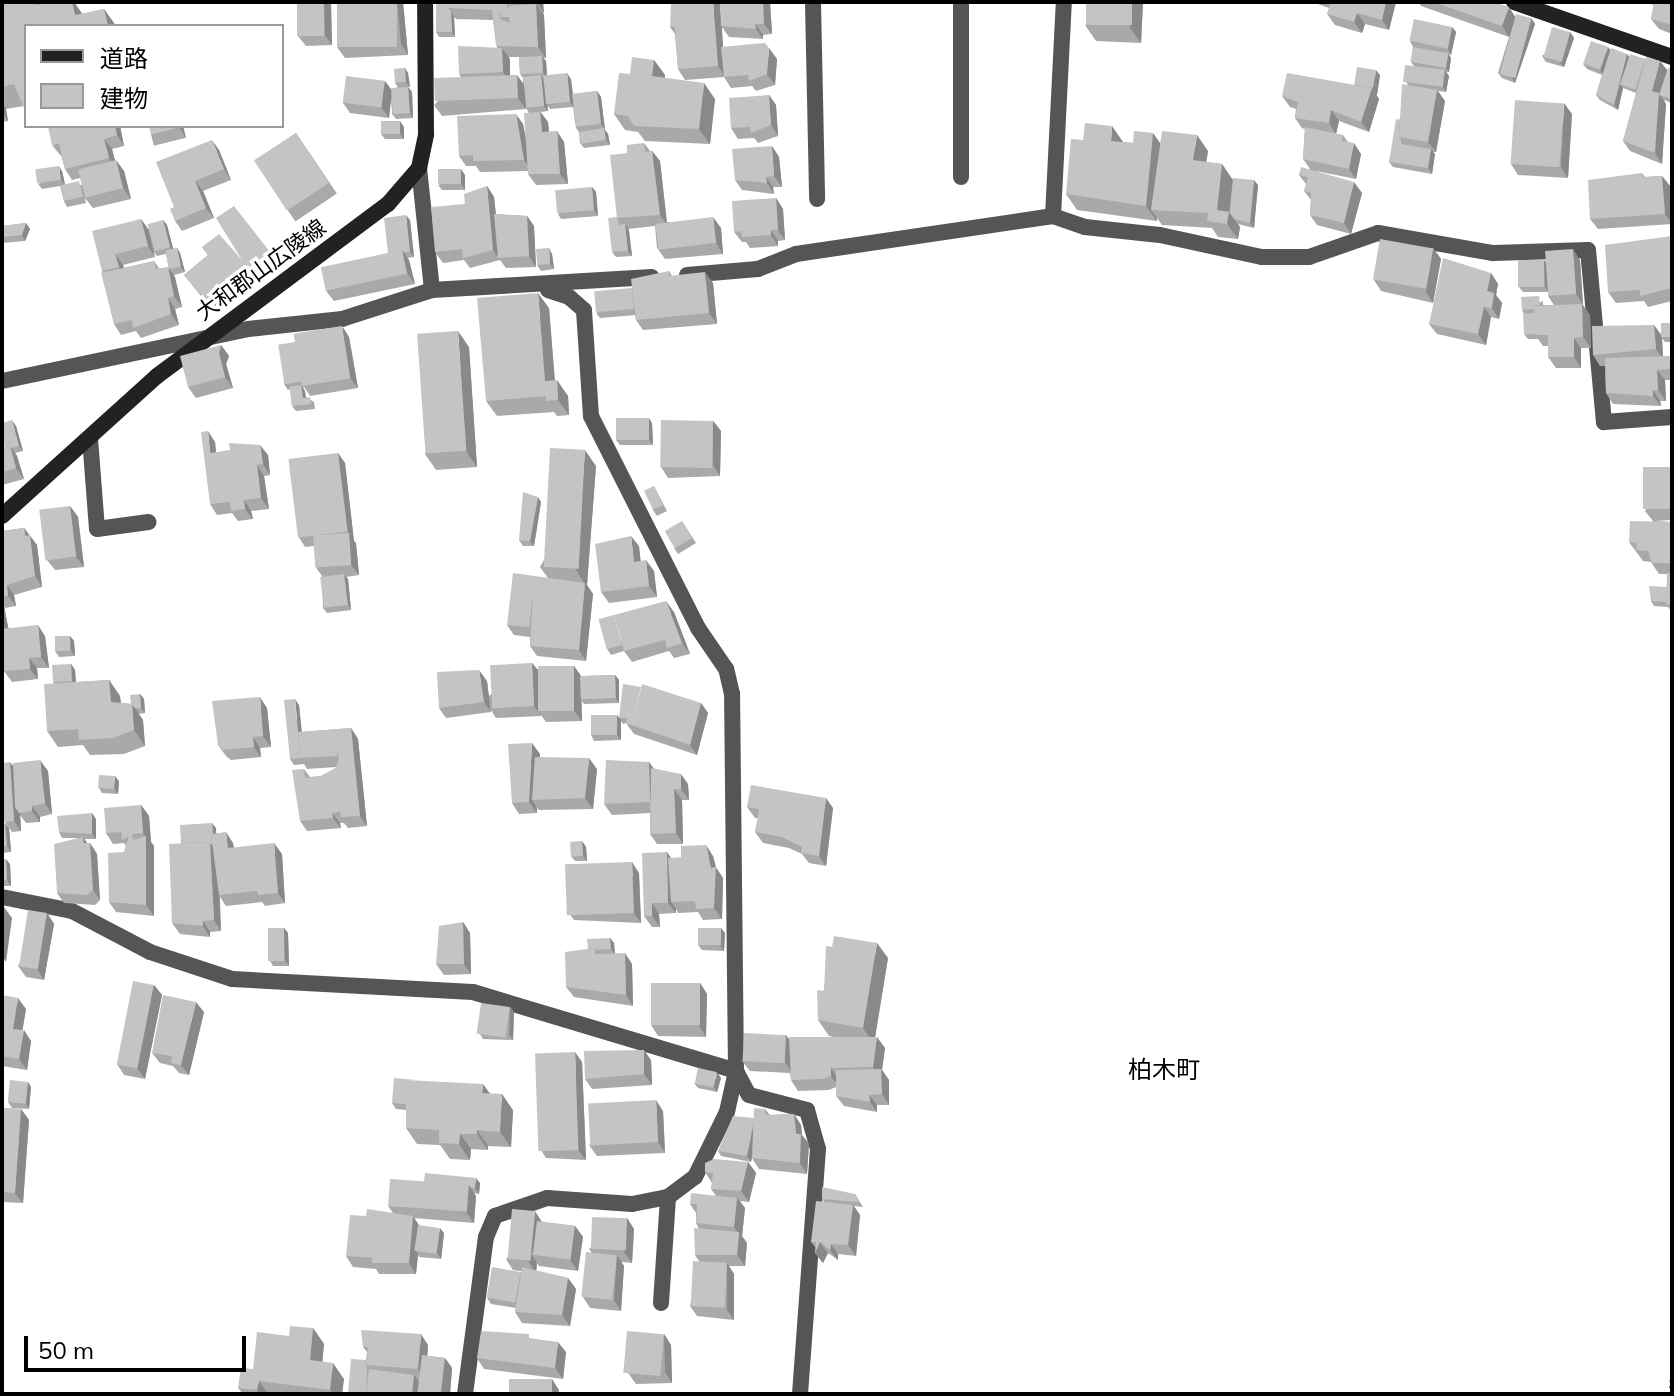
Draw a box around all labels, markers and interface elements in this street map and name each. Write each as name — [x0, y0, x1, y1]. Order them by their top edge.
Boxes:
legend — [24, 24, 284, 128]
text: 道路 — [100, 43, 148, 73]
text: 建物 — [100, 83, 148, 113]
street label: 大和郡山広陵線 — [191, 214, 331, 326]
district label: 柏木町 — [1128, 1056, 1200, 1084]
scale bar — [28, 1320, 250, 1370]
text: 50 m — [38, 1335, 94, 1365]

